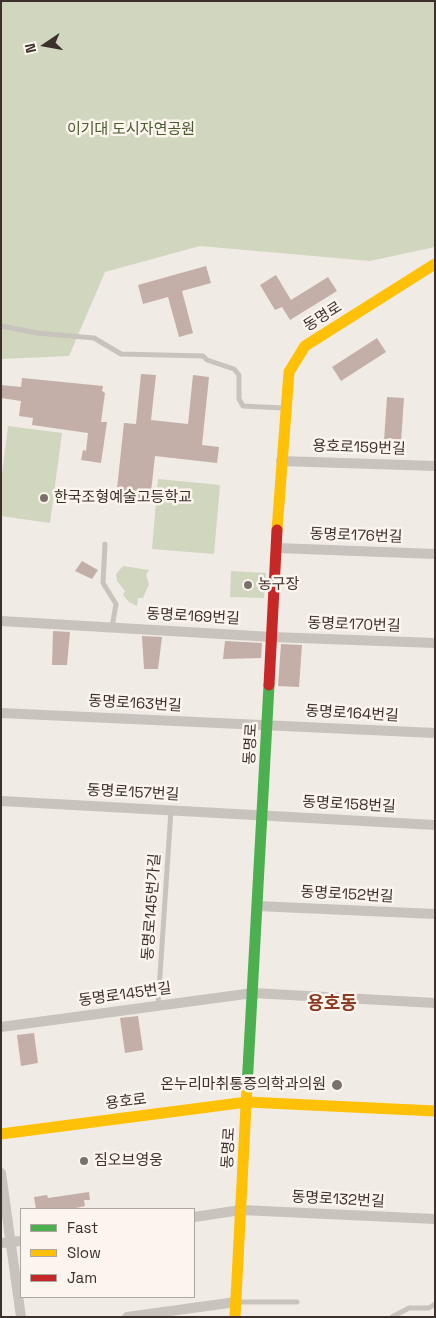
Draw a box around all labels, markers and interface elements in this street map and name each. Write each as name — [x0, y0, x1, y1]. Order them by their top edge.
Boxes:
north arrow — [20, 20, 70, 70]
text: N — [21, 42, 40, 55]
park label: 이기대 도시자연공원 — [67, 121, 195, 139]
street label: 동명로 — [301, 298, 345, 336]
street label: 용호로159번길 — [312, 437, 406, 459]
place label: 한국조형예술고등학교 — [54, 489, 192, 507]
marker: 한국조형예술고등학교 — [38, 492, 50, 504]
street label: 동명로176번길 — [309, 525, 403, 547]
place label: 농구장 — [258, 576, 299, 594]
marker: 농구장 — [242, 579, 254, 591]
street label: 동명로169번길 — [146, 606, 240, 628]
street label: 동명로170번길 — [307, 614, 401, 636]
street label: 동명로163번길 — [88, 693, 182, 715]
street label: 동명로164번길 — [305, 703, 399, 725]
street label: 동명로 — [241, 723, 261, 765]
street label: 동명로157번길 — [86, 782, 180, 804]
street label: 동명로158번길 — [302, 794, 396, 816]
street label: 동명로145번가길 — [139, 853, 165, 961]
street label: 동명로152번길 — [300, 884, 394, 906]
street label: 동명로145번길 — [77, 980, 173, 1010]
district label: 용호동 — [307, 993, 357, 1015]
place label: 온누리마취통증의학과의원 — [160, 1076, 326, 1094]
marker: 온누리마취통증의학과의원 — [330, 1078, 344, 1092]
street label: 용호로 — [104, 1091, 148, 1113]
street label: 동명로 — [219, 1127, 239, 1169]
place label: 짐오브영웅 — [94, 1152, 163, 1170]
marker: 짐오브영웅 — [78, 1155, 90, 1167]
street label: 동명로132번길 — [291, 1189, 385, 1211]
legend — [20, 1208, 195, 1298]
text: Fast — [67, 1218, 98, 1237]
text: Slow — [67, 1243, 101, 1262]
text: Jam — [67, 1268, 97, 1287]

